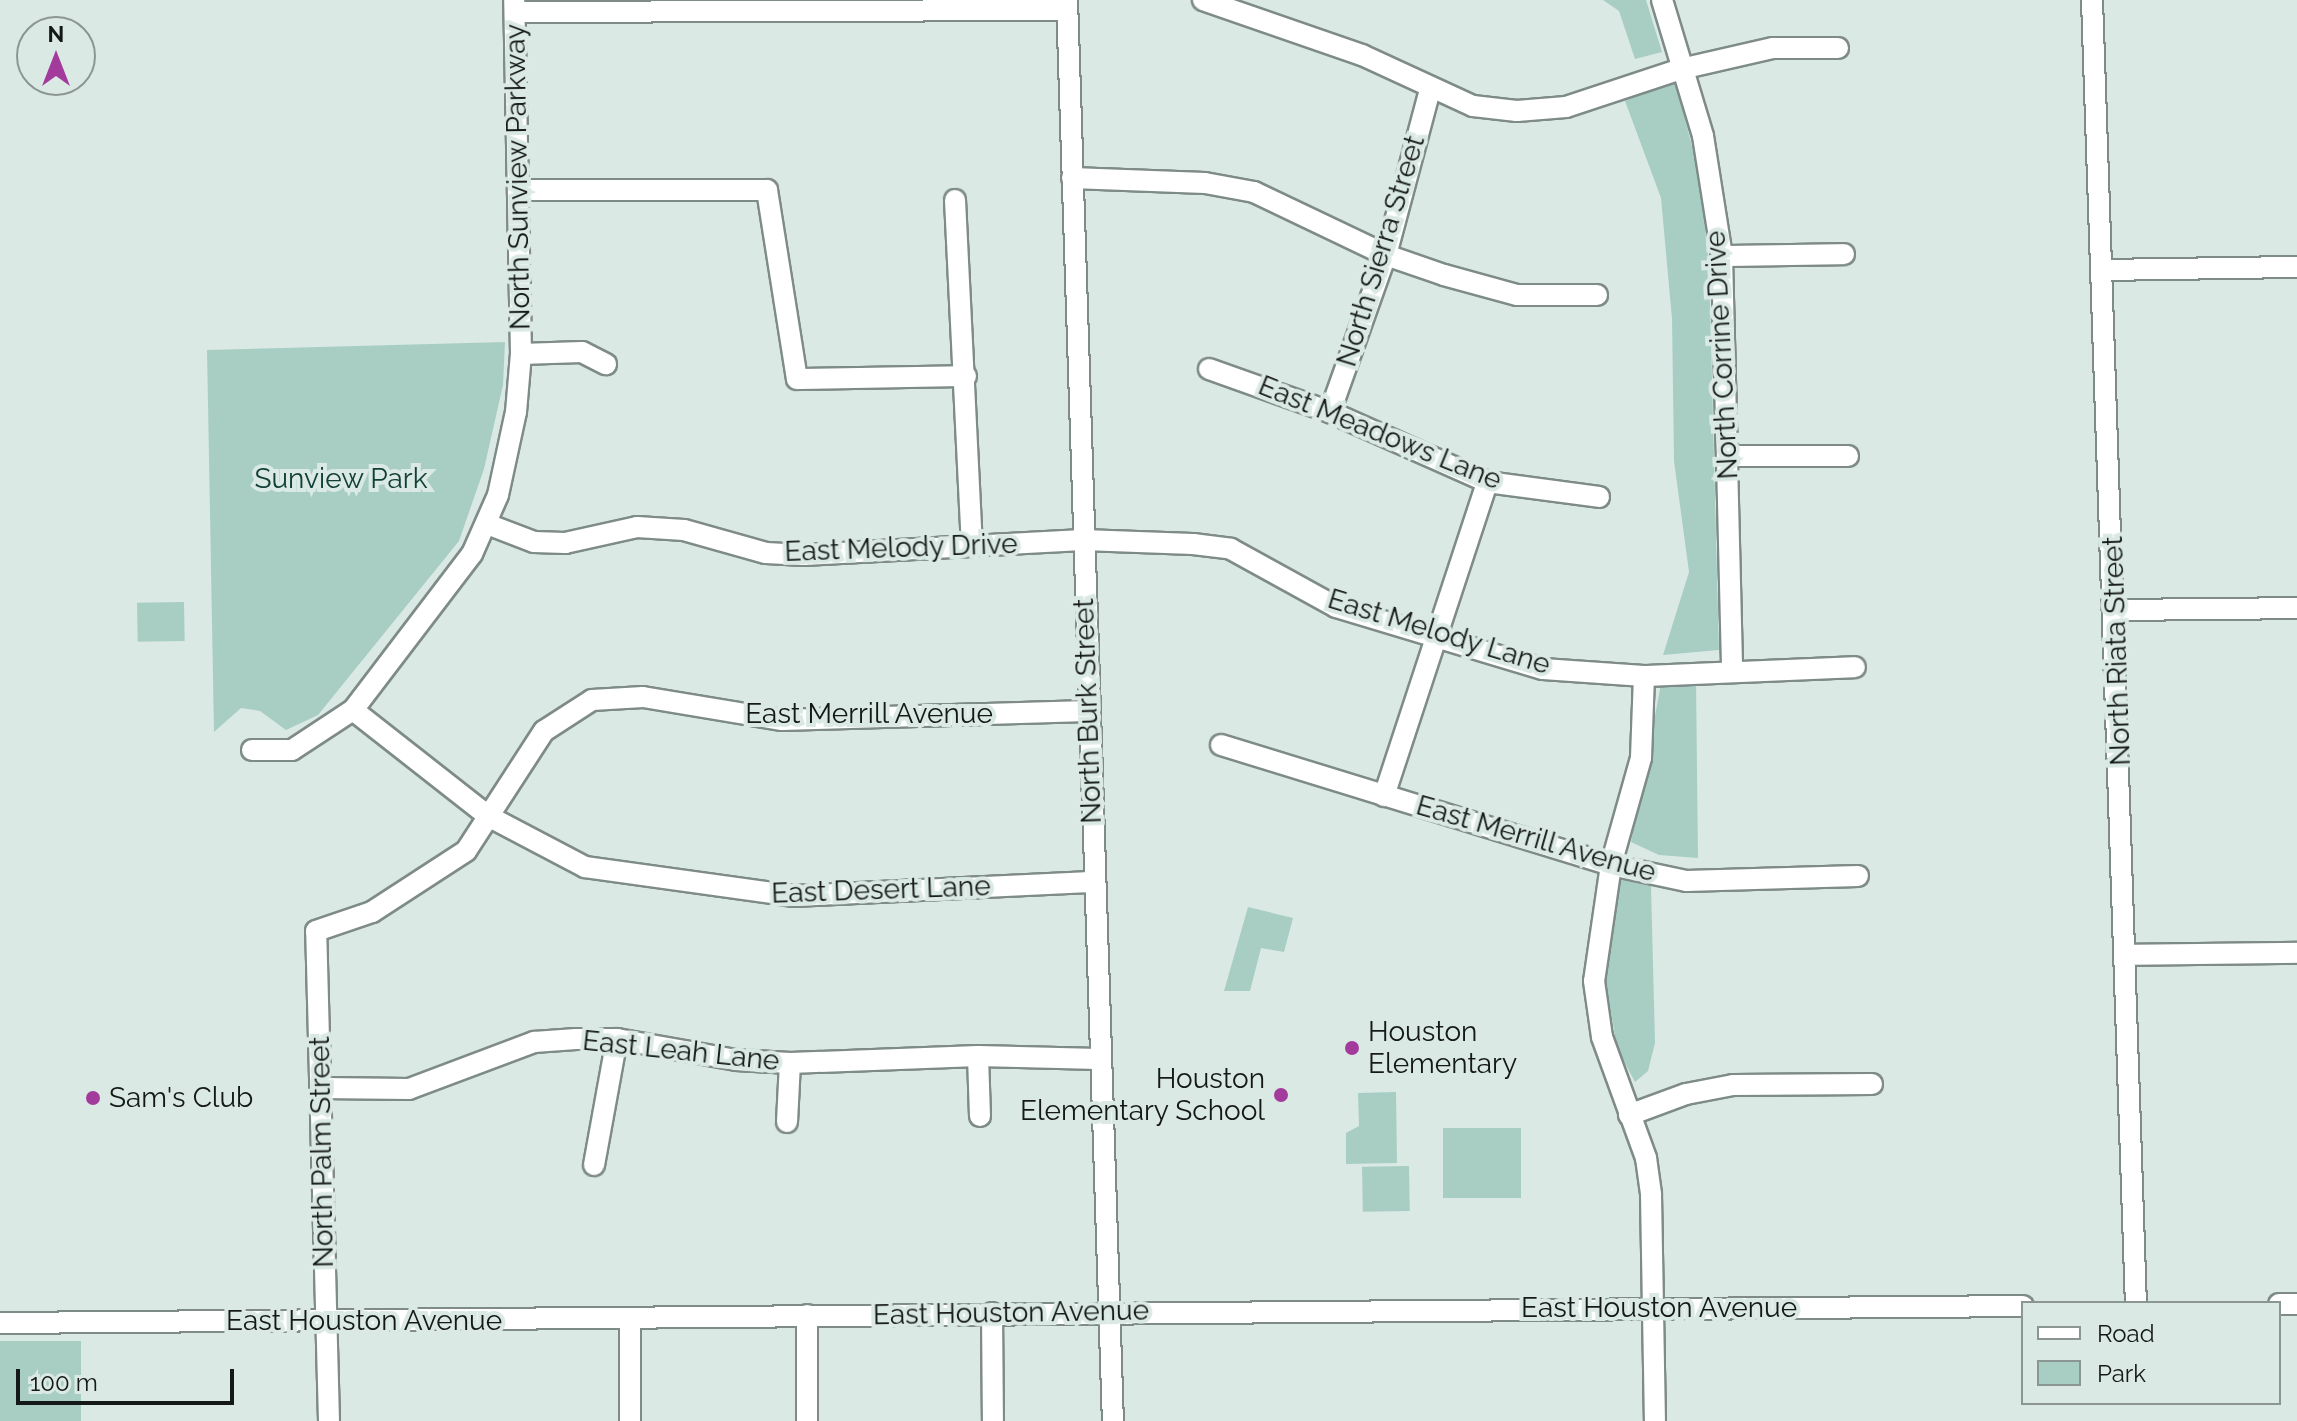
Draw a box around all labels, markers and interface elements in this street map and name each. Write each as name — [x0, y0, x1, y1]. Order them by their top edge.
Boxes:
north arrow — [16, 16, 96, 96]
text: N — [48, 21, 64, 47]
street label: North Sunview Parkway — [499, 23, 537, 331]
street label: North Sierra Street — [1330, 131, 1432, 371]
street label: North Corrine Drive — [1699, 230, 1745, 480]
street label: East Meadows Lane — [1254, 369, 1506, 497]
park label: Sunview Park — [254, 462, 428, 496]
street label: East Melody Drive — [784, 527, 1018, 569]
street label: North Riata Street — [2096, 536, 2138, 766]
street label: East Melody Lane — [1323, 582, 1555, 682]
street label: North Burk Street — [1067, 598, 1109, 824]
street label: East Merrill Avenue — [744, 697, 994, 731]
street label: East Merrill Avenue — [1411, 788, 1661, 890]
street label: East Desert Lane — [771, 869, 991, 911]
place label: Houston Elementary — [1368, 1015, 1517, 1081]
street label: East Leah Lane — [581, 1024, 781, 1078]
street label: North Palm Street — [303, 1036, 341, 1268]
marker: Houston Elementary — [1343, 1039, 1361, 1057]
place label: Houston Elementary School — [1019, 1062, 1265, 1128]
place label: Sam's Club — [109, 1081, 253, 1115]
marker: Houston Elementary School — [1272, 1086, 1290, 1104]
marker: Sam's Club — [84, 1089, 102, 1107]
street label: East Houston Avenue — [1520, 1291, 1798, 1325]
street label: East Houston Avenue — [872, 1294, 1150, 1332]
legend — [2021, 1301, 2281, 1405]
street label: East Houston Avenue — [225, 1304, 503, 1338]
text: Road — [2097, 1319, 2155, 1348]
scale bar — [20, 1353, 238, 1403]
text: Park — [2097, 1359, 2146, 1388]
text: 100 m — [30, 1368, 98, 1397]

